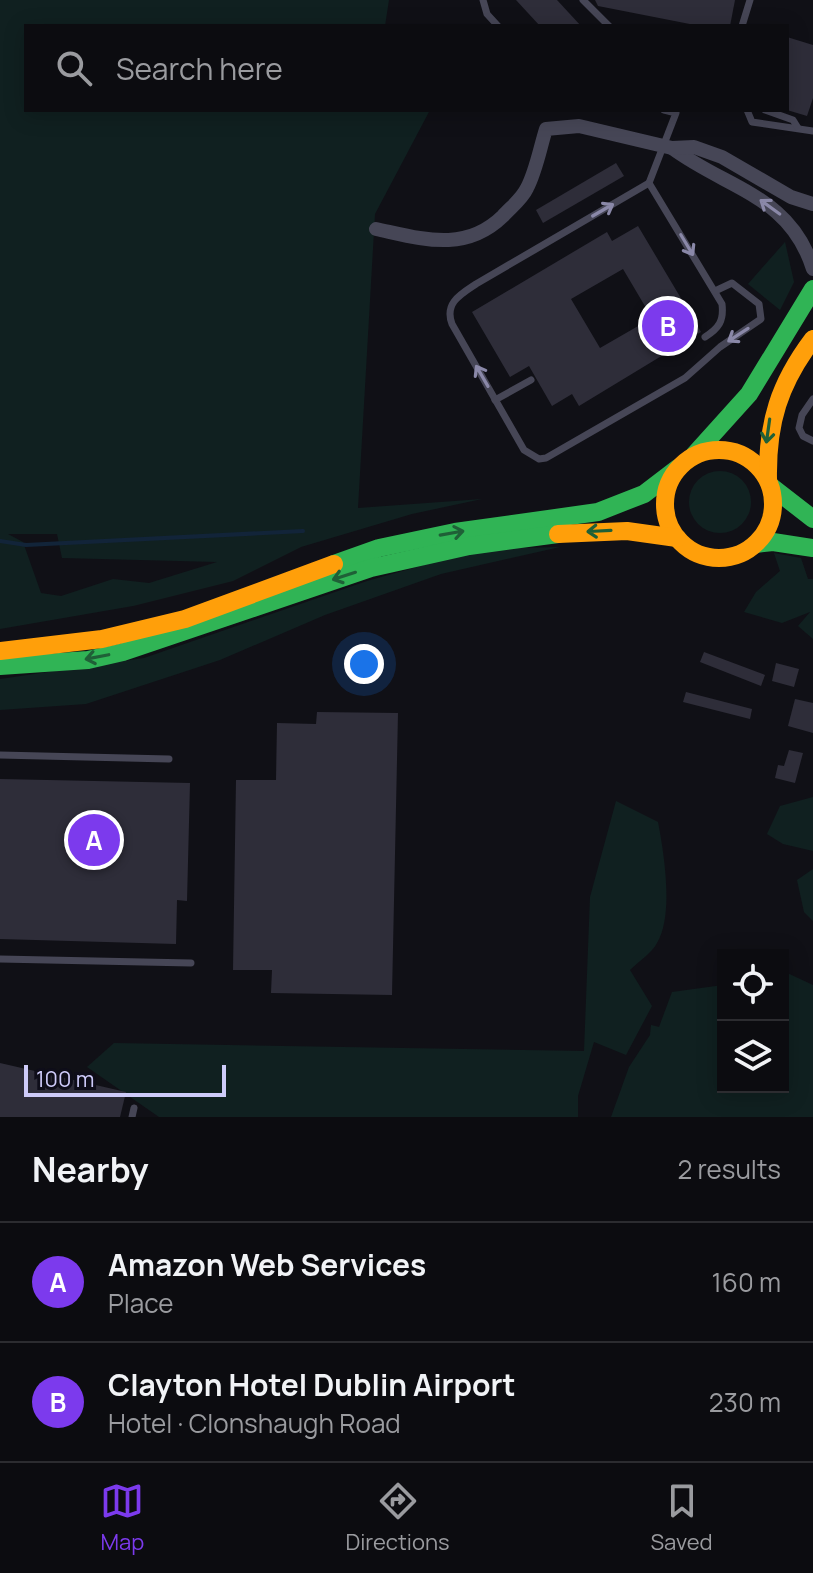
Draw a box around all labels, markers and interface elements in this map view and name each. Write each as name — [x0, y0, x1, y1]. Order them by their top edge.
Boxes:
search box — [24, 24, 789, 112]
icon: search — [52, 46, 96, 90]
text: Search here — [116, 48, 283, 89]
one-way arrow — [760, 198, 781, 215]
one-way arrow — [590, 202, 614, 217]
one-way arrow — [679, 233, 695, 256]
pin: B — [642, 296, 694, 356]
one-way arrow — [727, 327, 749, 344]
one-way arrow — [474, 365, 489, 389]
one-way arrow — [760, 418, 775, 443]
one-way arrow — [439, 524, 465, 539]
one-way arrow — [586, 524, 613, 539]
one-way arrow — [332, 570, 357, 585]
your location — [344, 644, 384, 684]
one-way arrow — [85, 651, 111, 666]
pin: A — [68, 810, 120, 870]
map controls — [717, 949, 789, 1093]
button: locate — [717, 949, 789, 1021]
button: layers — [717, 1021, 789, 1093]
scale bar — [24, 1061, 226, 1097]
text: 100 m — [36, 1064, 94, 1094]
text: Nearby — [32, 1146, 148, 1192]
text: 2 results — [677, 1151, 781, 1187]
text: Amazon Web Services — [108, 1244, 426, 1285]
text: A — [49, 1264, 67, 1300]
text: 160 m — [712, 1264, 781, 1300]
text: Place — [108, 1285, 173, 1321]
text: Clayton Hotel Dublin Airport — [108, 1364, 516, 1405]
text: B — [50, 1384, 66, 1420]
text: 230 m — [709, 1384, 781, 1420]
text: Hotel · Clonshaugh Road — [108, 1405, 401, 1441]
tab: Map — [100, 1479, 144, 1557]
tab: Directions — [345, 1479, 450, 1557]
tab: Saved — [651, 1479, 713, 1557]

